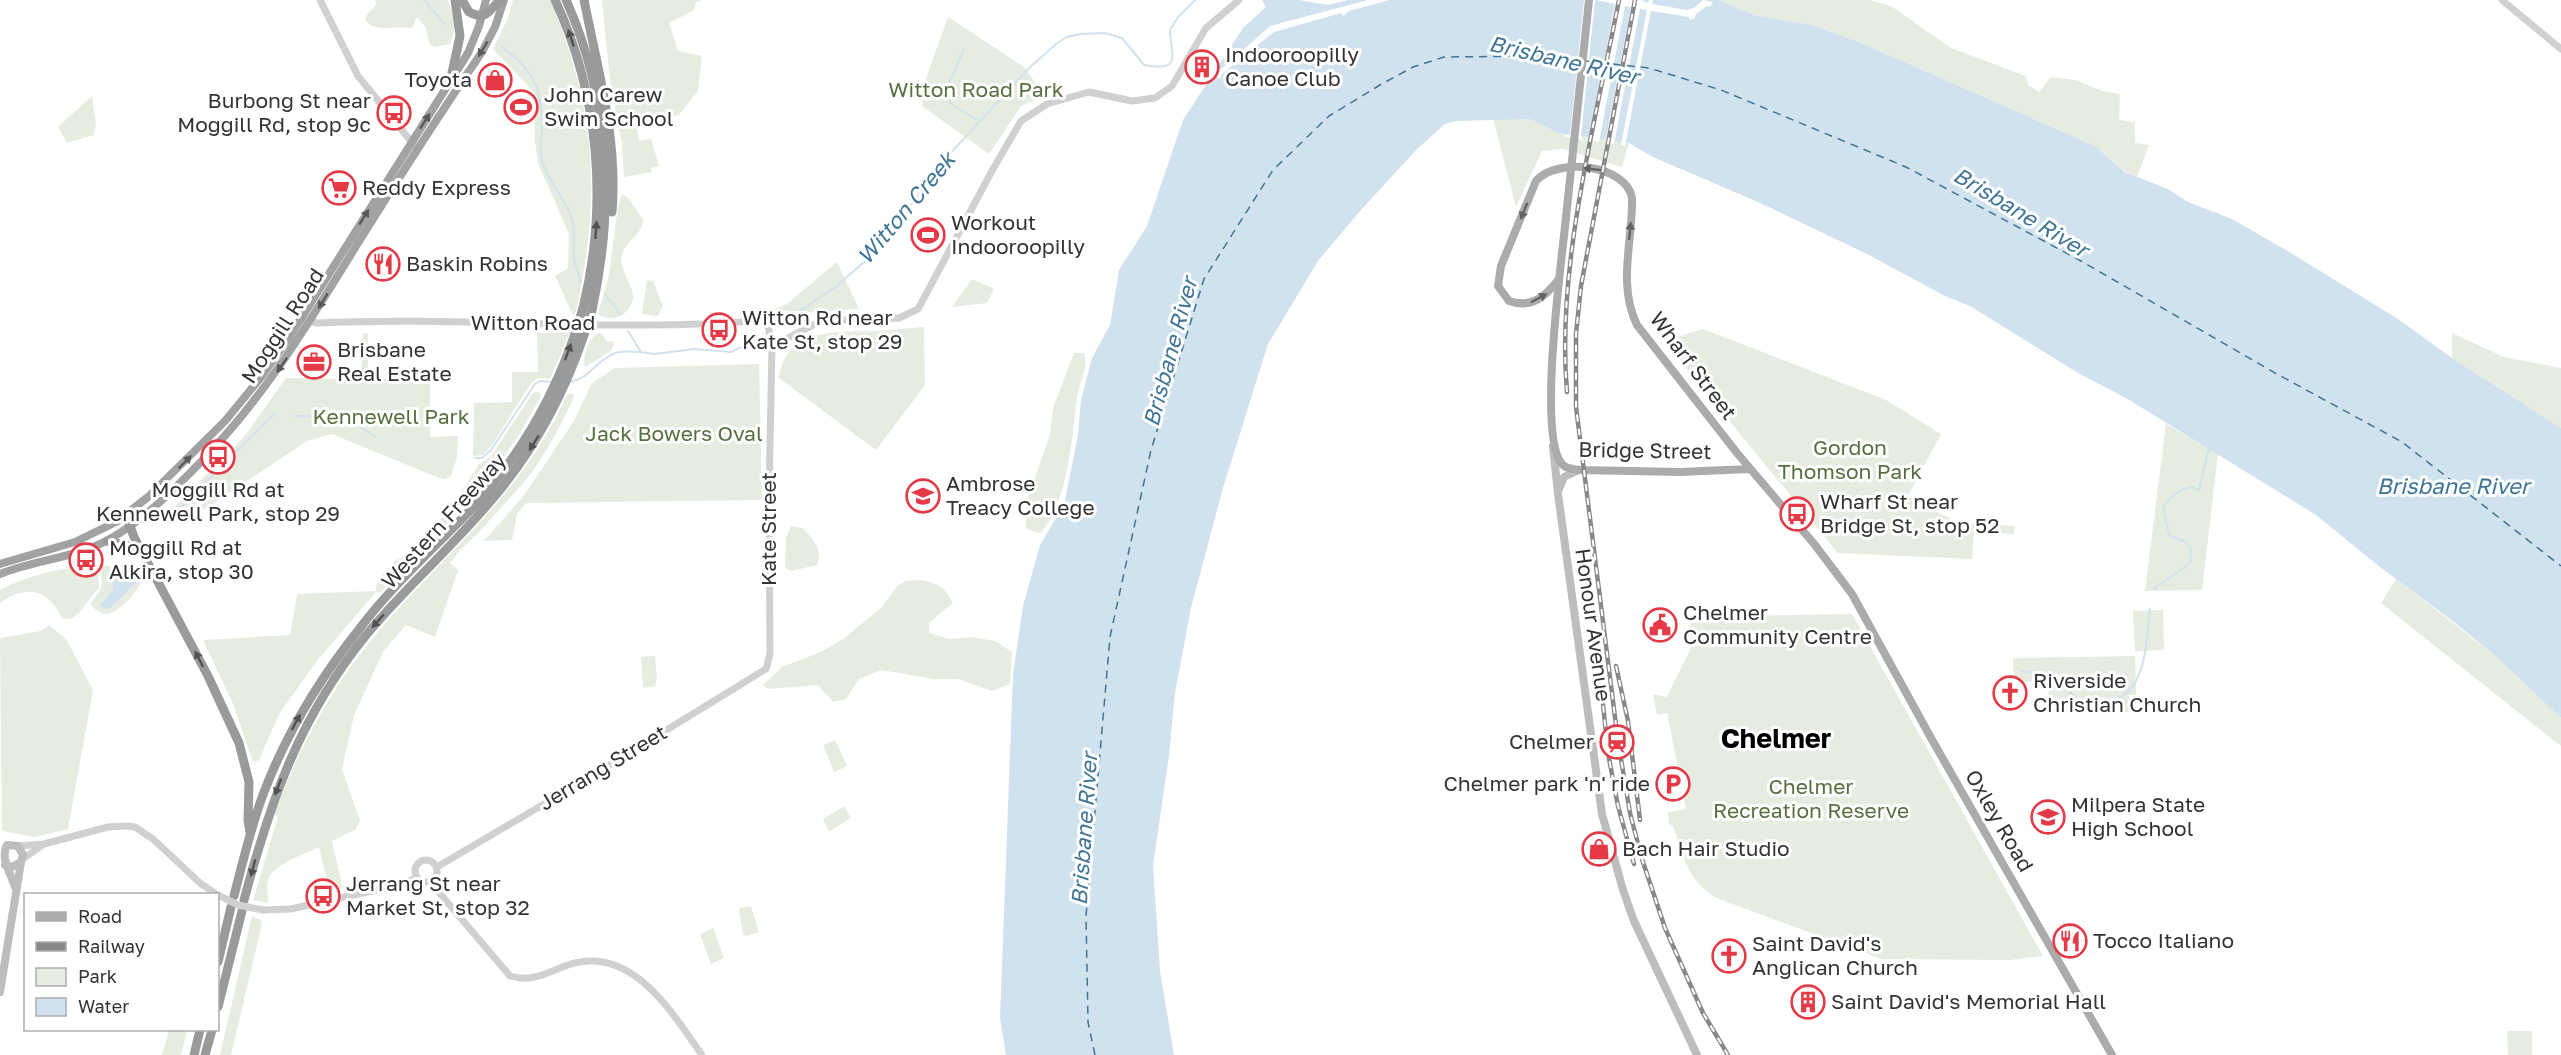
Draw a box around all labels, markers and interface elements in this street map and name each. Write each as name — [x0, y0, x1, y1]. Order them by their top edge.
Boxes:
one-way arrow — [565, 29, 575, 47]
water label: Brisbane River — [1487, 29, 1645, 91]
one-way arrow — [478, 41, 488, 58]
place label: Indooroopilly Canoe Club — [1225, 41, 1359, 91]
building icon: Indooroopilly Canoe Club — [1184, 49, 1220, 85]
shop icon: Toyota — [477, 62, 513, 98]
place label: Toyota — [404, 66, 472, 92]
park label: Witton Road Park — [888, 76, 1064, 102]
place label: John Carew Swim School — [544, 81, 673, 131]
place label: Burbong St near Moggill Rd, stop 9c — [177, 87, 371, 137]
sports icon: John Carew Swim School — [503, 89, 539, 125]
bus stop icon: Burbong St near Moggill Rd, stop 9c — [376, 95, 412, 131]
one-way arrow — [419, 113, 431, 129]
water label: Witton Creek — [851, 144, 962, 269]
water label: Brisbane River — [1949, 161, 2097, 264]
one-way arrow — [1583, 165, 1602, 174]
supermarket icon: Reddy Express — [321, 170, 357, 206]
place label: Reddy Express — [362, 174, 511, 200]
one-way arrow — [1519, 202, 1528, 220]
one-way arrow — [358, 209, 369, 225]
place label: Workout Indooroopilly — [951, 209, 1085, 259]
sports icon: Workout Indooroopilly — [910, 217, 946, 253]
one-way arrow — [591, 220, 601, 239]
one-way arrow — [1625, 221, 1635, 240]
restaurant icon: Baskin Robins — [365, 246, 401, 282]
place label: Baskin Robins — [406, 250, 548, 276]
street label: Moggill Road — [235, 263, 329, 388]
water label: Brisbane River — [1137, 271, 1203, 429]
one-way arrow — [318, 293, 329, 309]
one-way arrow — [1531, 293, 1548, 303]
place label: Witton Rd near Kate St, stop 29 — [742, 304, 903, 354]
street label: Wharf Street — [1645, 306, 1743, 425]
street label: Witton Road — [471, 309, 595, 335]
bus stop icon: Witton Rd near Kate St, stop 29 — [701, 312, 737, 348]
place label: Brisbane Real Estate — [337, 336, 452, 386]
one-way arrow — [564, 343, 573, 361]
office icon: Brisbane Real Estate — [296, 344, 332, 380]
one-way arrow — [276, 357, 288, 373]
park label: Kennewell Park — [312, 403, 470, 429]
park label: Jack Bowers Oval — [585, 420, 763, 446]
park label: Gordon Thomson Park — [1778, 434, 1922, 484]
one-way arrow — [529, 435, 540, 451]
street label: Bridge Street — [1578, 436, 1712, 464]
bus stop icon: Moggill Rd at Kennewell Park, stop 29 — [200, 439, 236, 475]
street label: Western Freeway — [375, 447, 511, 594]
one-way arrow — [177, 455, 192, 469]
place label: Ambrose Treacy College — [946, 470, 1095, 520]
street label: Kate Street — [755, 472, 781, 586]
water label: Brisbane River — [2377, 472, 2533, 499]
place label: Moggill Rd at Kennewell Park, stop 29 — [96, 476, 340, 526]
school or university icon: Ambrose Treacy College — [905, 478, 941, 514]
place label: Wharf St near Bridge St, stop 52 — [1820, 488, 1999, 538]
bus stop icon: Wharf St near Bridge St, stop 52 — [1779, 496, 1815, 532]
place label: Moggill Rd at Alkira, stop 30 — [109, 534, 254, 584]
bus stop icon: Moggill Rd at Alkira, stop 30 — [68, 542, 104, 578]
street label: Honour Avenue — [1570, 547, 1618, 703]
place label: Chelmer Community Centre — [1683, 599, 1872, 649]
public building icon: Chelmer Community Centre — [1642, 607, 1678, 643]
one-way arrow — [372, 613, 385, 629]
one-way arrow — [194, 650, 204, 667]
place label: Riverside Christian Church — [2033, 667, 2201, 717]
church icon: Riverside Christian Church — [1992, 675, 2028, 711]
one-way arrow — [291, 713, 301, 731]
street label: Jerrang Street — [534, 719, 671, 816]
district label: Chelmer — [1721, 722, 1831, 754]
station icon: Chelmer — [1599, 724, 1635, 760]
place label: Chelmer — [1509, 728, 1594, 754]
water label: Brisbane River — [1065, 748, 1103, 906]
street label: Oxley Road — [1960, 765, 2040, 876]
parking icon: Chelmer park 'n' ride — [1655, 766, 1691, 802]
place label: Chelmer park 'n' ride — [1444, 770, 1650, 796]
park label: Chelmer Recreation Reserve — [1713, 773, 1909, 823]
one-way arrow — [273, 778, 282, 796]
place label: Milpera State High School — [2071, 791, 2205, 841]
school or university icon: Milpera State High School — [2030, 799, 2066, 835]
shop icon: Bach Hair Studio — [1581, 831, 1617, 867]
place label: Bach Hair Studio — [1622, 835, 1790, 861]
one-way arrow — [247, 859, 257, 877]
place label: Jerrang St near Market St, stop 32 — [346, 870, 530, 920]
bus stop icon: Jerrang St near Market St, stop 32 — [305, 878, 341, 914]
legend — [24, 893, 219, 1031]
text: Road — [78, 905, 122, 927]
restaurant icon: Tocco Italiano — [2052, 923, 2088, 959]
place label: Tocco Italiano — [2093, 927, 2234, 953]
place label: Saint David's Anglican Church — [1752, 930, 1918, 980]
text: Railway — [78, 935, 145, 957]
church icon: Saint David's Anglican Church — [1711, 938, 1747, 974]
text: Park — [78, 965, 117, 987]
building icon: Saint David's Memorial Hall — [1790, 984, 1826, 1020]
place label: Saint David's Memorial Hall — [1831, 988, 2106, 1014]
text: Water — [78, 995, 129, 1017]

